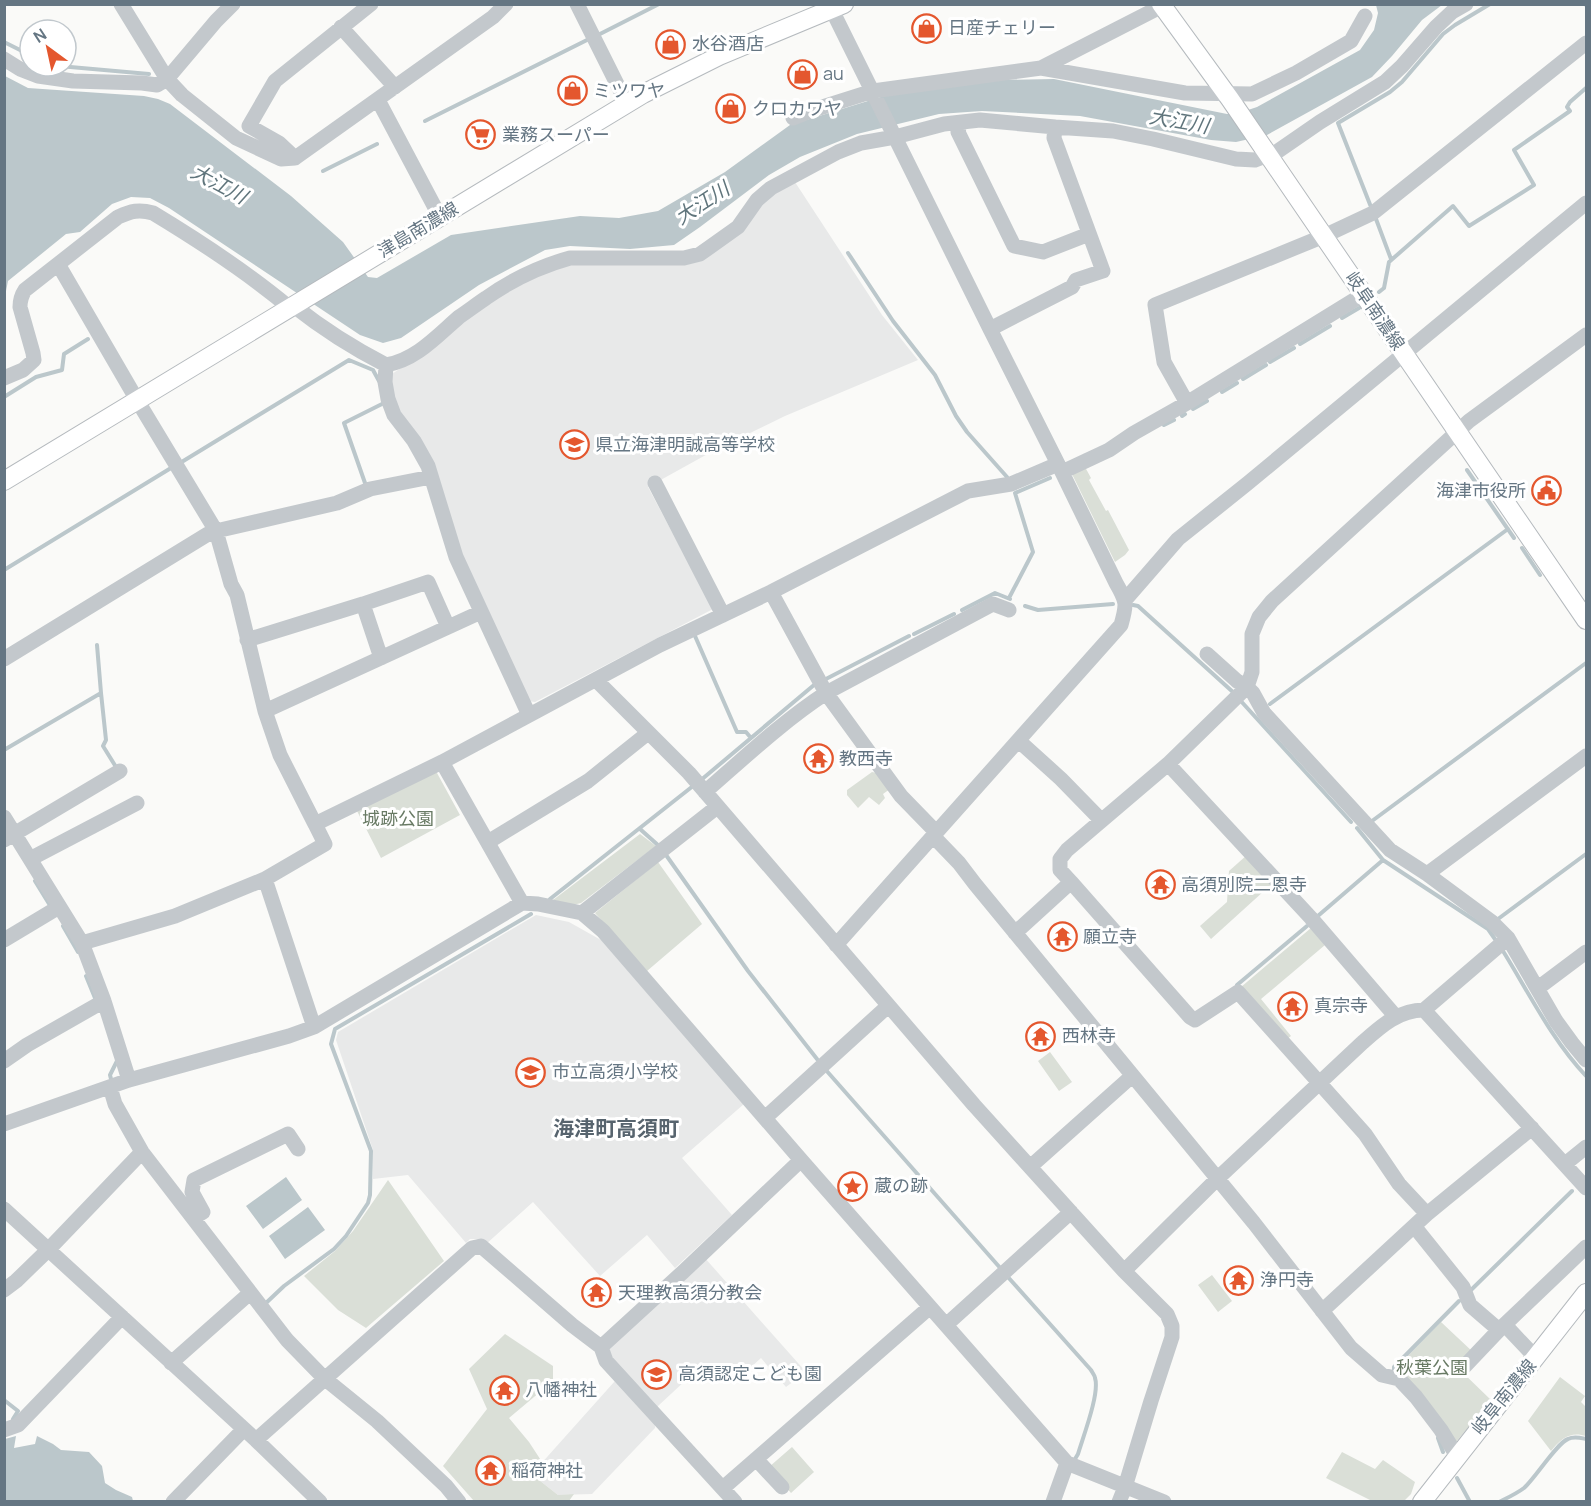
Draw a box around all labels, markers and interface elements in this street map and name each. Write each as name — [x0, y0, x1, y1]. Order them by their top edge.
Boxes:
shop icon: 日産チェリー — [911, 12, 943, 44]
place label: 日産チェリー — [948, 15, 1056, 39]
north arrow — [18, 18, 78, 78]
text: N — [29, 23, 51, 48]
shop icon: 水谷酒店 — [655, 28, 687, 60]
place label: 水谷酒店 — [692, 31, 764, 55]
shop icon: au — [786, 58, 818, 90]
place label: au — [823, 61, 844, 85]
shop icon: ミツワヤ — [556, 75, 588, 107]
place label: ミツワヤ — [593, 78, 665, 102]
shop icon: クロカワヤ — [715, 93, 747, 125]
place label: クロカワヤ — [752, 96, 842, 120]
water label: 大江川 — [1147, 102, 1213, 139]
supermarket icon: 業務スーパー — [465, 119, 497, 151]
place label: 業務スーパー — [502, 122, 610, 146]
water label: 大江川 — [186, 158, 254, 211]
water label: 大江川 — [669, 174, 736, 230]
street label: 津島南濃線 — [373, 196, 462, 263]
street label: 岐阜南濃線 — [1341, 266, 1411, 354]
school or university icon: 県立海津明誠高等学校 — [558, 429, 590, 461]
place label: 県立海津明誠高等学校 — [595, 432, 775, 456]
public building icon: 海津市役所 — [1531, 475, 1563, 507]
place label: 海津市役所 — [1436, 478, 1526, 502]
temple icon: 教西寺 — [802, 743, 834, 775]
place label: 教西寺 — [839, 746, 893, 770]
park label: 城跡公園 — [362, 806, 434, 830]
temple icon: 高須別院二恩寺 — [1144, 869, 1176, 901]
place label: 高須別院二恩寺 — [1181, 872, 1307, 896]
temple icon: 願立寺 — [1046, 921, 1078, 953]
place label: 願立寺 — [1083, 924, 1137, 948]
temple icon: 真宗寺 — [1277, 990, 1309, 1022]
place label: 真宗寺 — [1314, 993, 1368, 1017]
temple icon: 西林寺 — [1025, 1020, 1057, 1052]
place label: 西林寺 — [1062, 1023, 1116, 1047]
school or university icon: 市立高須小学校 — [515, 1056, 547, 1088]
place label: 市立高須小学校 — [552, 1059, 678, 1083]
district label: 海津町高須町 — [553, 1114, 679, 1142]
place icon: 蔵の跡 — [837, 1170, 869, 1202]
place label: 蔵の跡 — [874, 1173, 928, 1197]
temple icon: 浄円寺 — [1223, 1264, 1255, 1296]
place label: 浄円寺 — [1260, 1267, 1314, 1291]
temple icon: 天理教高須分教会 — [581, 1277, 613, 1309]
place label: 天理教高須分教会 — [618, 1280, 762, 1304]
street label: 岐阜南濃線 — [1466, 1354, 1541, 1439]
park label: 秋葉公園 — [1396, 1355, 1468, 1379]
school or university icon: 高須認定こども園 — [641, 1358, 673, 1390]
place label: 高須認定こども園 — [678, 1361, 822, 1385]
temple icon: 八幡神社 — [488, 1374, 520, 1406]
place label: 八幡神社 — [525, 1377, 597, 1401]
temple icon: 稲荷神社 — [474, 1455, 506, 1487]
place label: 稲荷神社 — [511, 1458, 583, 1482]

